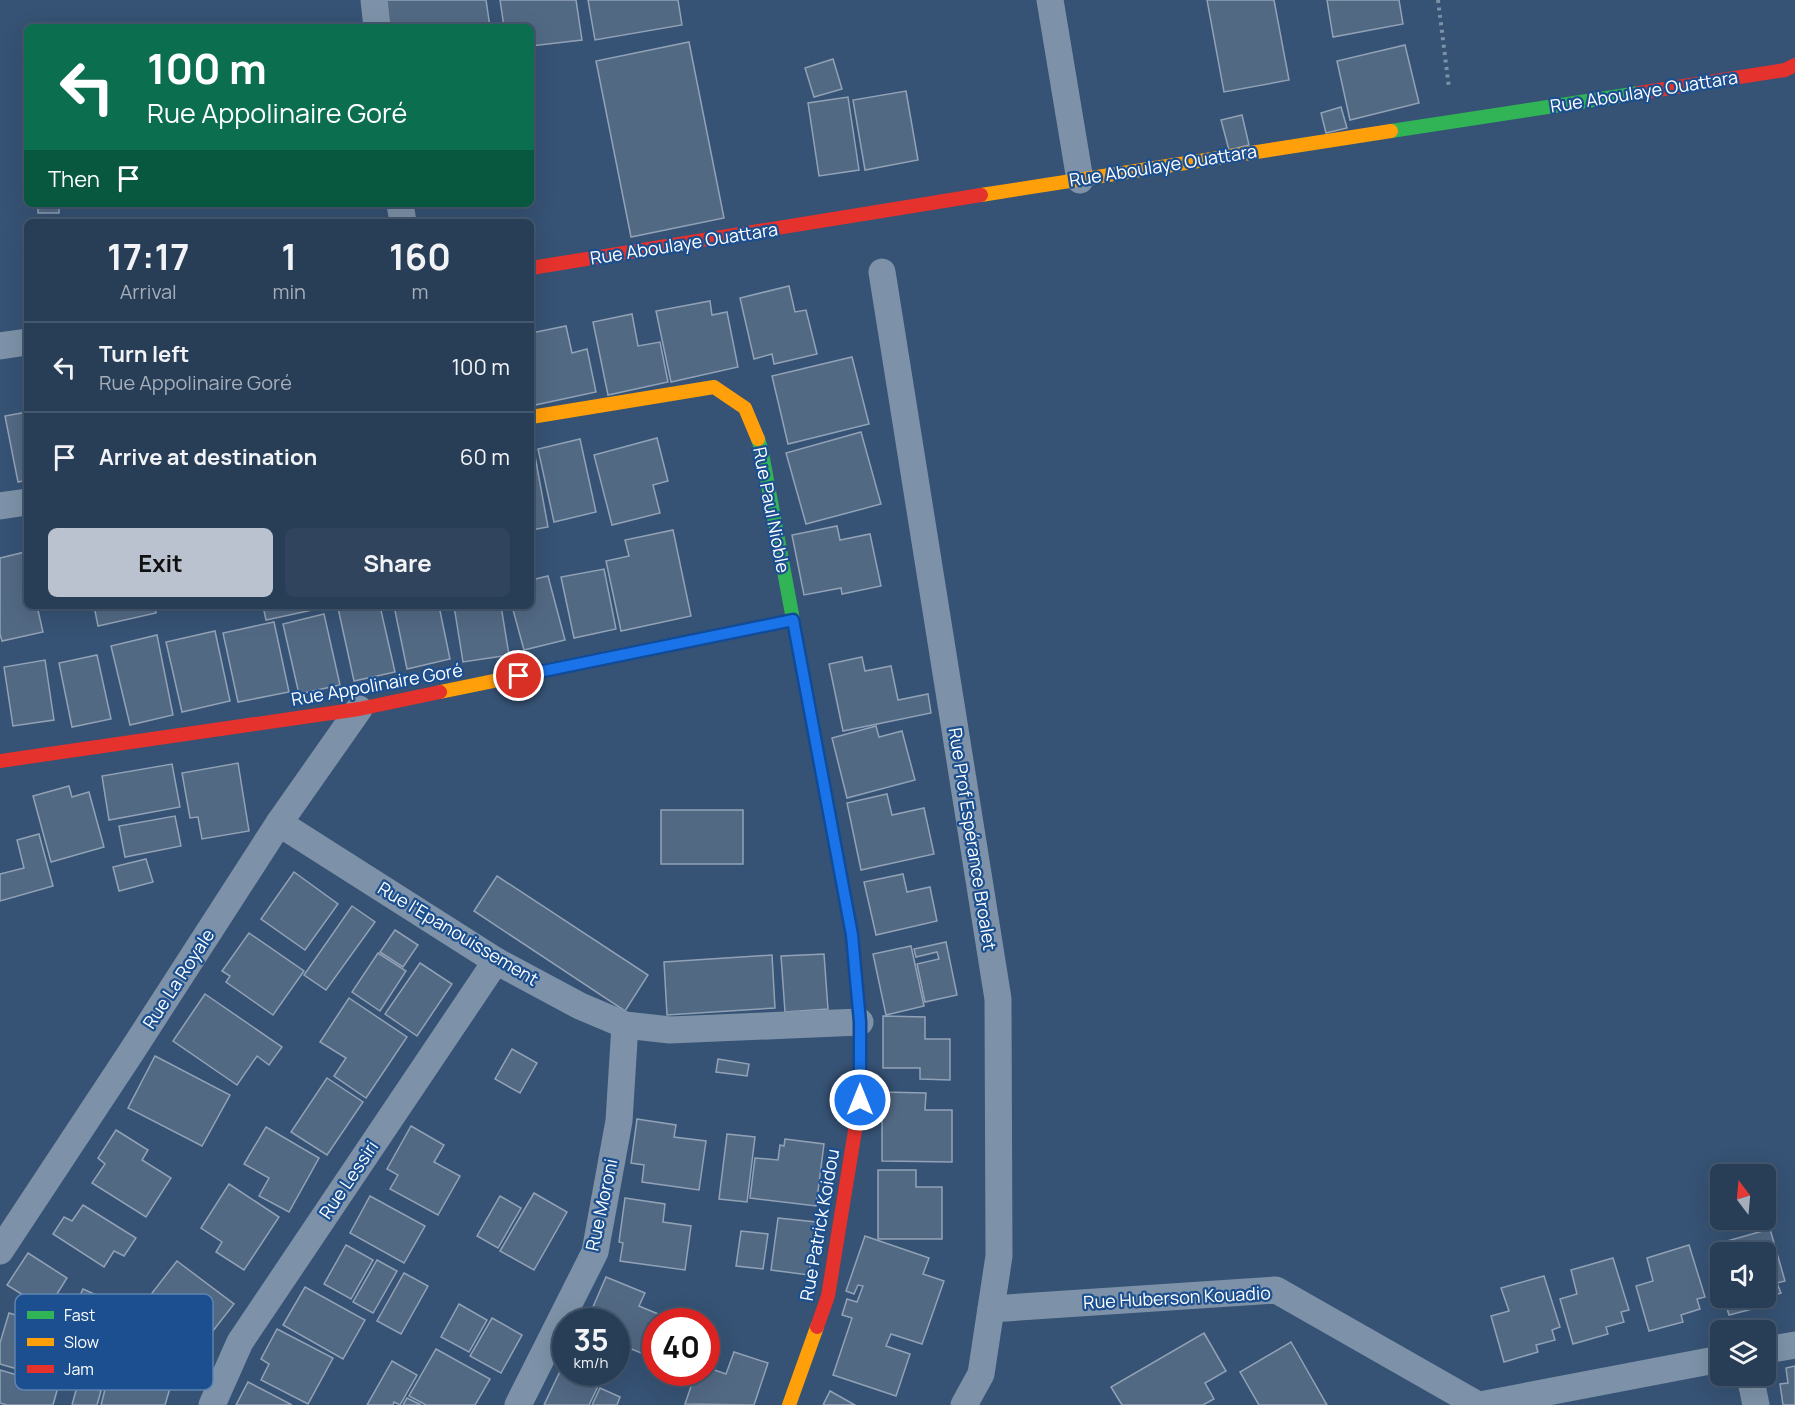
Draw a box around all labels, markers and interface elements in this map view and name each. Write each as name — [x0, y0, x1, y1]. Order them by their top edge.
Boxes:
text: 100 m — [147, 39, 267, 97]
icon: left — [48, 48, 126, 126]
street label: Rue Aboulaye Ouattara — [1548, 64, 1739, 118]
text: Rue Appolinaire Goré — [147, 94, 407, 131]
street label: Rue Aboulaye Ouattara — [1067, 138, 1258, 192]
icon: arrive — [112, 162, 145, 195]
text: Then — [48, 164, 100, 194]
street label: Rue Aboulaye Ouattara — [588, 216, 779, 270]
text: 17:17 — [107, 232, 189, 281]
text: 1 — [281, 232, 297, 281]
text: 160 — [389, 232, 451, 281]
text: Arrival — [120, 278, 177, 305]
text: min — [272, 278, 306, 305]
text: m — [411, 278, 428, 305]
text: Turn left — [99, 339, 189, 369]
icon: left — [48, 351, 81, 384]
text: 100 m — [452, 352, 510, 382]
text: Rue Appolinaire Goré — [99, 369, 292, 396]
icon: arrive — [48, 441, 81, 474]
text: Arrive at destination — [99, 442, 317, 472]
text: 60 m — [460, 442, 510, 472]
street label: Rue Paul Nioble — [748, 445, 796, 575]
button: Exit — [48, 528, 273, 597]
button: Share — [285, 528, 510, 597]
pin — [493, 650, 544, 701]
street label: Rue Appolinaire Goré — [289, 657, 464, 711]
icon: arrive — [502, 659, 535, 692]
street label: Rue Prof Espérance Broalet — [944, 726, 1002, 952]
street label: Rue l'Epanouissement — [374, 876, 543, 991]
street label: Rue La Royale — [137, 924, 219, 1033]
position arrow — [828, 1068, 892, 1132]
street label: Rue Lessiri — [313, 1136, 383, 1223]
street label: Rue Patrick Koidou — [794, 1147, 844, 1303]
street label: Rue Moroni — [580, 1156, 623, 1253]
north arrow — [1710, 1164, 1776, 1230]
map controls — [1710, 1164, 1776, 1386]
button: sound — [1710, 1242, 1776, 1308]
street label: Rue Huberson Kouadio — [1083, 1280, 1271, 1314]
legend — [15, 1294, 213, 1390]
text: Fast — [64, 1304, 95, 1326]
speed limit sign: 40 — [642, 1308, 720, 1386]
text: 35 — [573, 1319, 609, 1360]
button: layers — [1710, 1320, 1776, 1386]
text: Slow — [64, 1331, 99, 1353]
text: km/h — [574, 1352, 608, 1373]
text: Jam — [64, 1358, 94, 1380]

